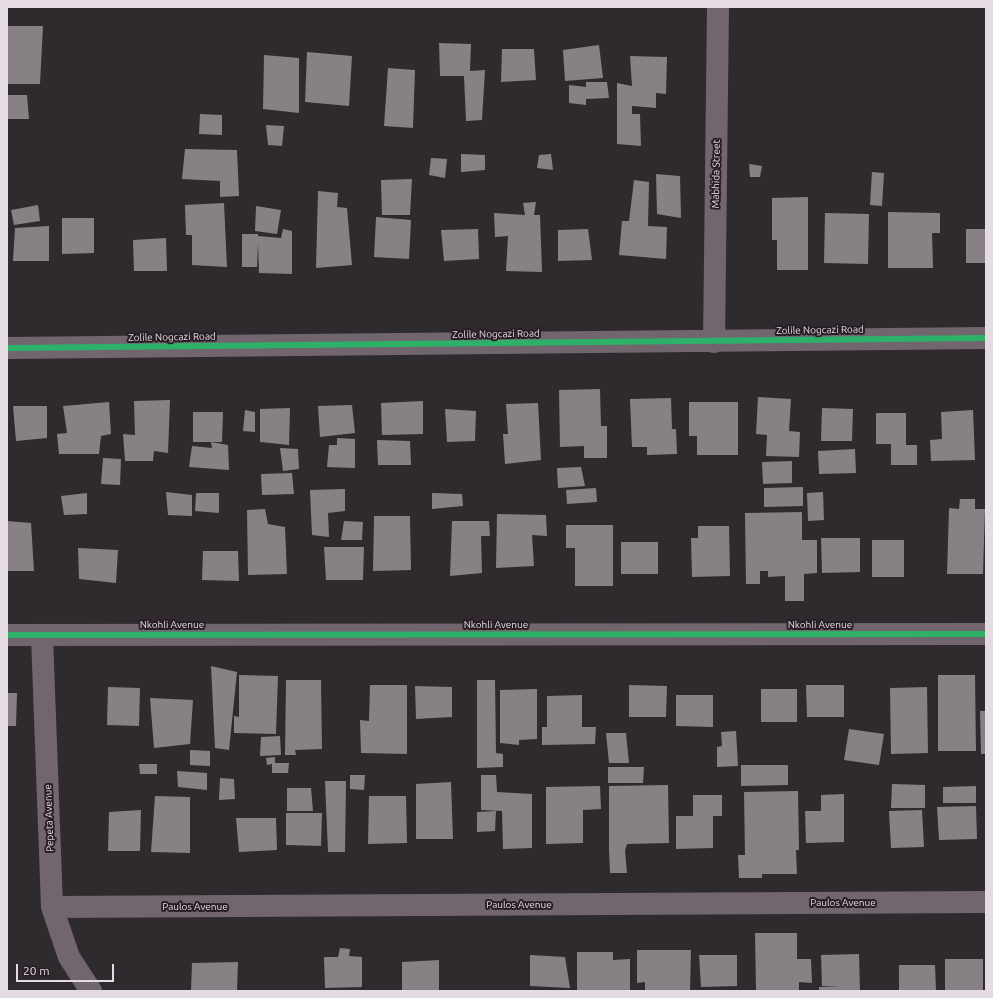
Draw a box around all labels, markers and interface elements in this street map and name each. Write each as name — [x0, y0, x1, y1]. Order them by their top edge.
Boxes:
street label: Mabhida Street — [709, 139, 723, 209]
street label: Zolile Nogcazi Road — [776, 323, 864, 337]
street label: Zolile Nogcazi Road — [452, 327, 540, 341]
street label: Zolile Nogcazi Road — [128, 330, 216, 344]
street label: Nkohli Avenue — [140, 619, 204, 631]
street label: Nkohli Avenue — [464, 619, 528, 631]
street label: Nkohli Avenue — [788, 619, 852, 631]
street label: Pepeta Avenue — [42, 784, 56, 852]
street label: Paulos Avenue — [810, 897, 876, 909]
street label: Paulos Avenue — [486, 899, 552, 911]
street label: Paulos Avenue — [162, 901, 228, 913]
scale bar — [18, 956, 116, 982]
text: 20 m — [23, 964, 50, 977]

